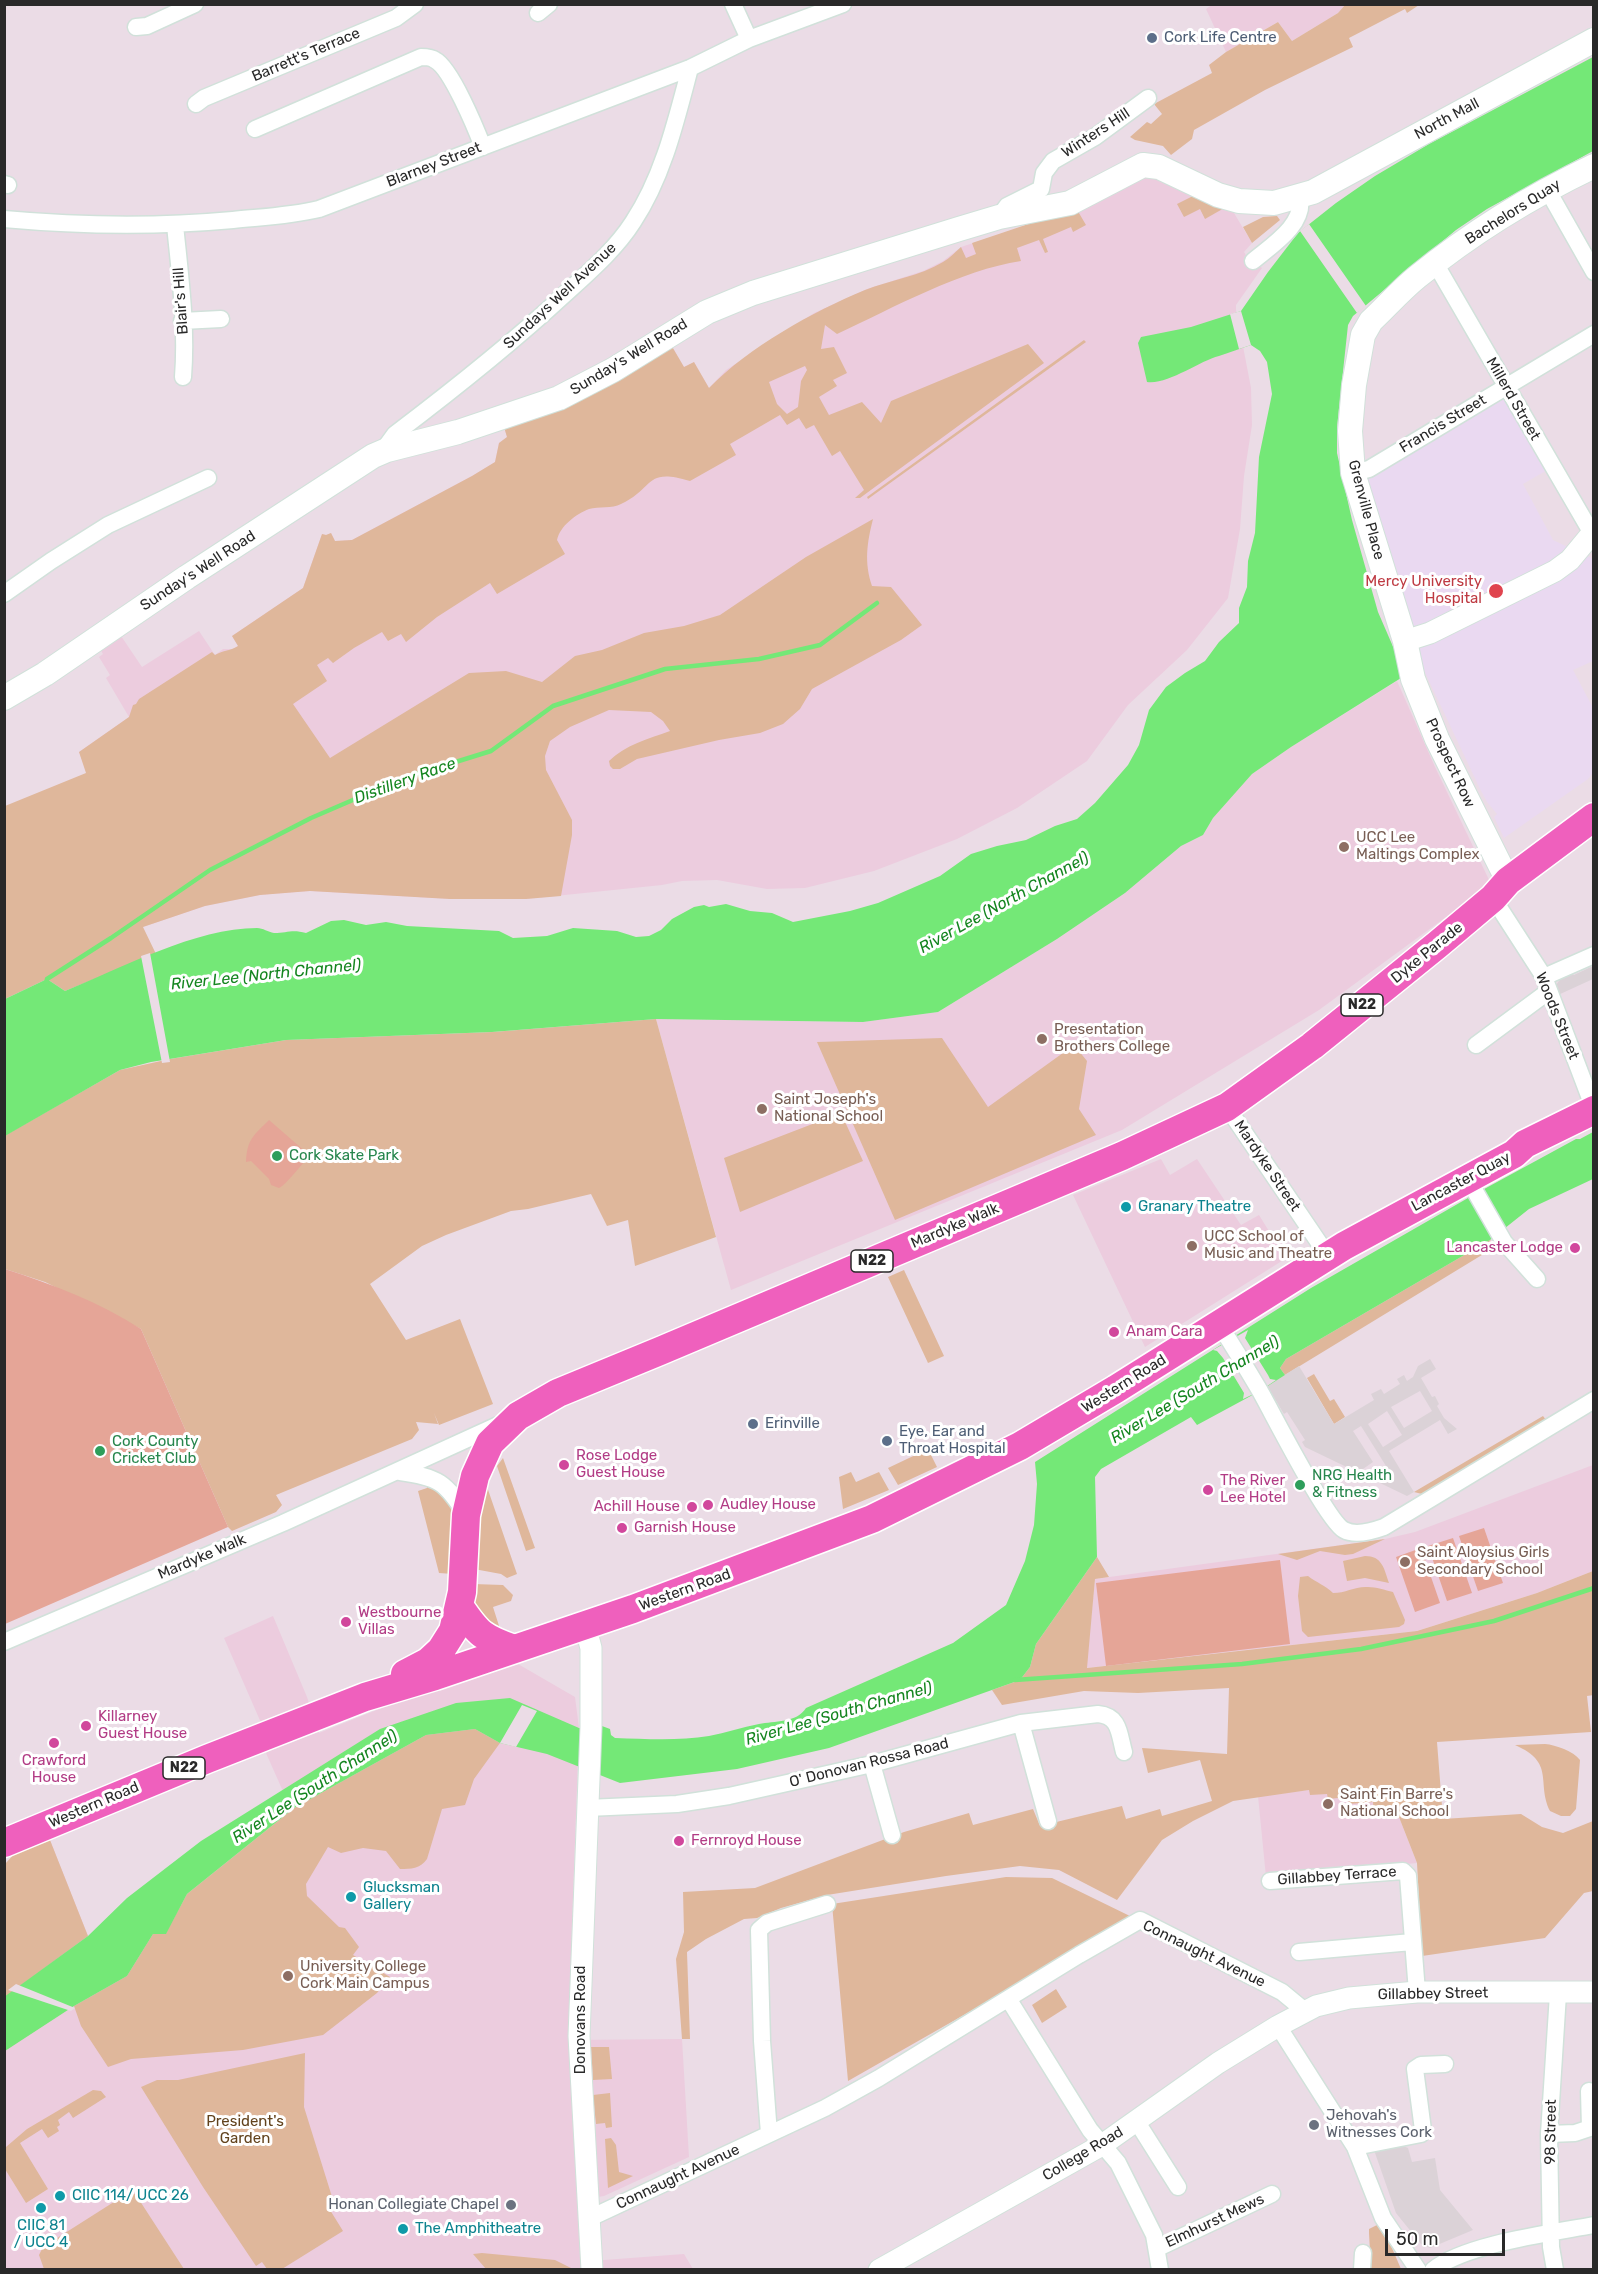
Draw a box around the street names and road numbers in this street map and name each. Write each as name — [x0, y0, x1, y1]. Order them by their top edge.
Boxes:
street label: Barrett's Terrace — [249, 24, 363, 86]
street label: North Mall — [1411, 94, 1483, 144]
street label: Winters Hill — [1059, 104, 1133, 162]
street label: Blarney Street — [384, 139, 484, 191]
street label: Bachelors Quay — [1462, 175, 1564, 249]
street label: Sundays Well Avenue — [500, 239, 620, 353]
street label: Blair's Hill — [170, 267, 192, 335]
street label: Sunday's Well Road — [567, 315, 691, 399]
street label: Millerd Street — [1482, 354, 1544, 444]
street label: Francis Street — [1396, 391, 1490, 457]
street label: Grenville Place — [1344, 458, 1388, 562]
street label: Sunday's Well Road — [137, 527, 259, 615]
street label: Prospect Row — [1421, 715, 1479, 811]
street label: Dyke Parade — [1388, 919, 1466, 987]
street label: Woods Street — [1531, 970, 1583, 1062]
road number: N22 — [1341, 994, 1383, 1016]
street label: Mardyke Street — [1230, 1117, 1304, 1215]
street label: Lancaster Quay — [1409, 1148, 1513, 1216]
street label: Mardyke Walk — [908, 1199, 1002, 1253]
road number: N22 — [851, 1250, 893, 1272]
street label: Western Road — [1079, 1351, 1169, 1417]
street label: Mardyke Walk — [155, 1530, 249, 1584]
street label: Western Road — [637, 1565, 733, 1615]
street label: O' Donovan Rossa Road — [787, 1734, 951, 1792]
road number: N22 — [163, 1757, 205, 1779]
street label: Western Road — [46, 1778, 142, 1832]
street label: Gillabbey Terrace — [1277, 1863, 1397, 1889]
street label: Connaught Avenue — [1140, 1917, 1268, 1991]
street label: Donovans Road — [572, 1966, 590, 2074]
street label: Gillabbey Street — [1378, 1984, 1488, 2004]
street label: 98 Street — [1541, 2099, 1561, 2165]
street label: College Road — [1039, 2123, 1127, 2185]
street label: Connaught Avenue — [613, 2140, 743, 2214]
street label: Elmhurst Mews — [1163, 2190, 1267, 2252]

